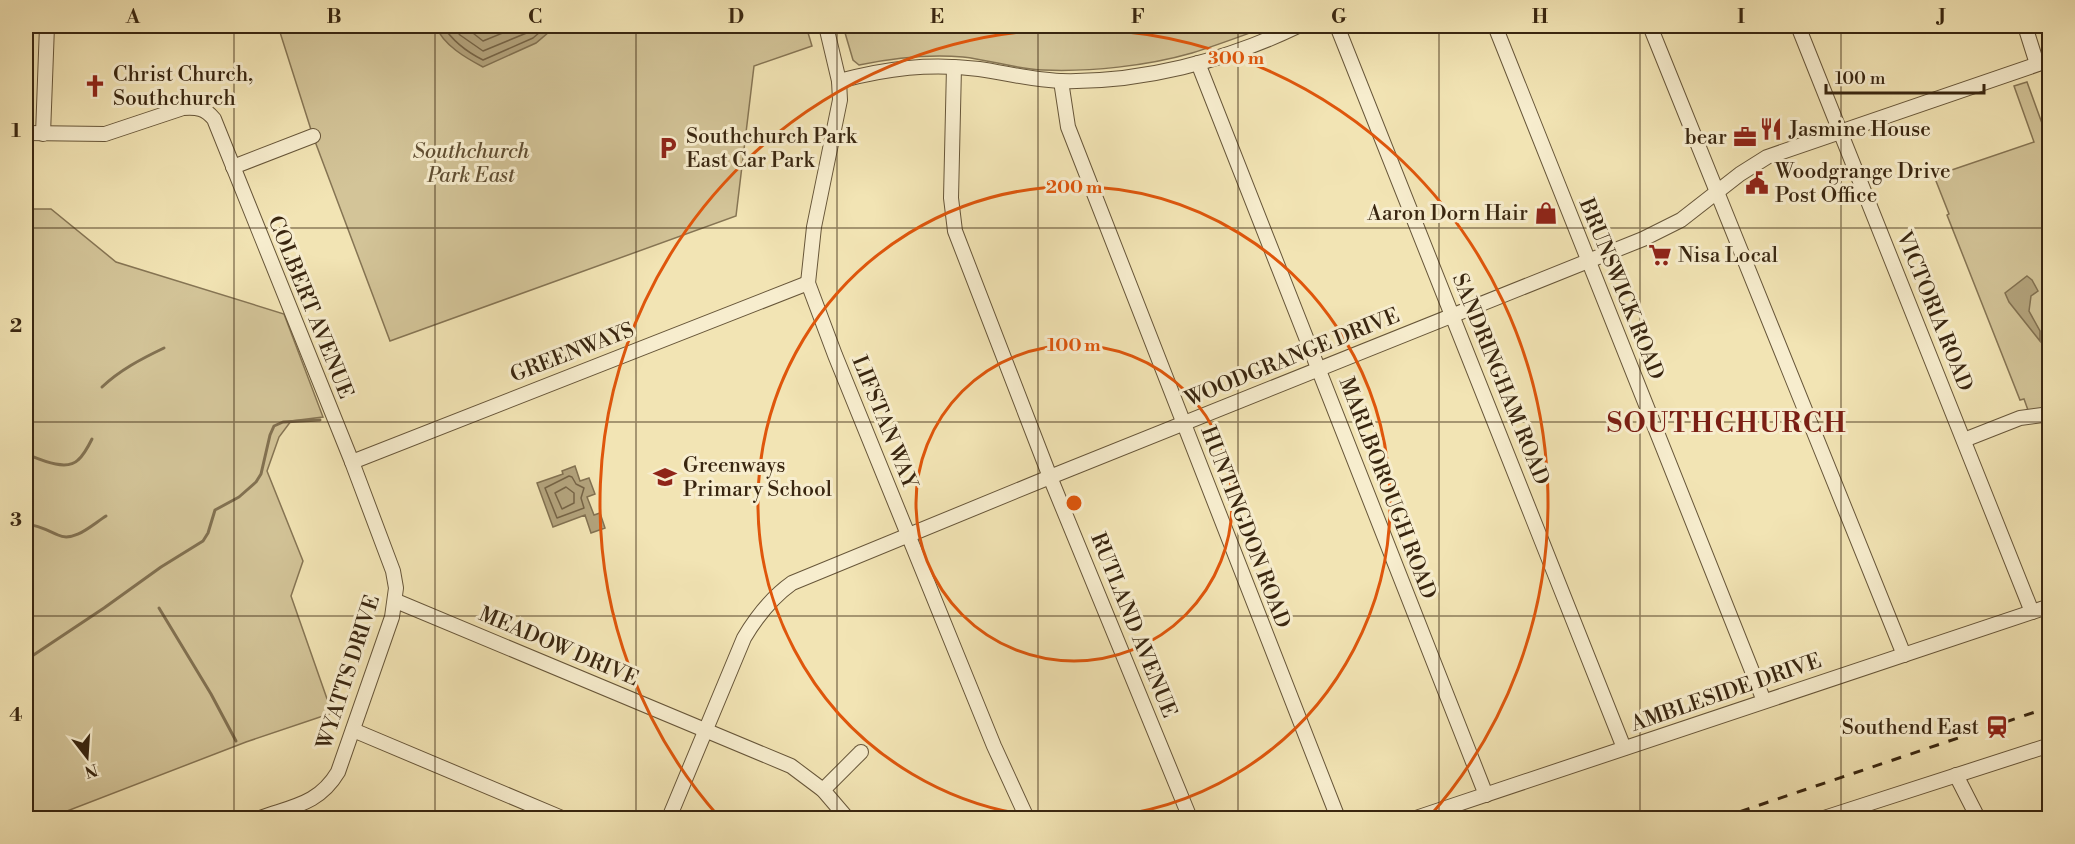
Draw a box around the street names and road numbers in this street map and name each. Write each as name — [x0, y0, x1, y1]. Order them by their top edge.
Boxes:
street label: BRUNSWICK ROAD — [1572, 194, 1669, 384]
street label: COLBERT AVENUE — [262, 212, 359, 403]
street label: VICTORIA ROAD — [1890, 227, 1978, 395]
street label: SANDRINGHAM ROAD — [1446, 270, 1554, 489]
street label: WOODGRANGE DRIVE — [1180, 303, 1403, 413]
street label: GREENWAYS — [507, 317, 638, 388]
street label: LIFSTAN WAY — [846, 352, 923, 494]
street label: MARLBOROUGH ROAD — [1333, 374, 1441, 603]
street label: HUNTINGDON ROAD — [1195, 423, 1296, 632]
street label: RUTLAND AVENUE — [1084, 529, 1182, 722]
street label: WYATTS DRIVE — [311, 592, 386, 754]
street label: MEADOW DRIVE — [475, 602, 642, 692]
street label: AMBLESIDE DRIVE — [1627, 648, 1825, 738]

